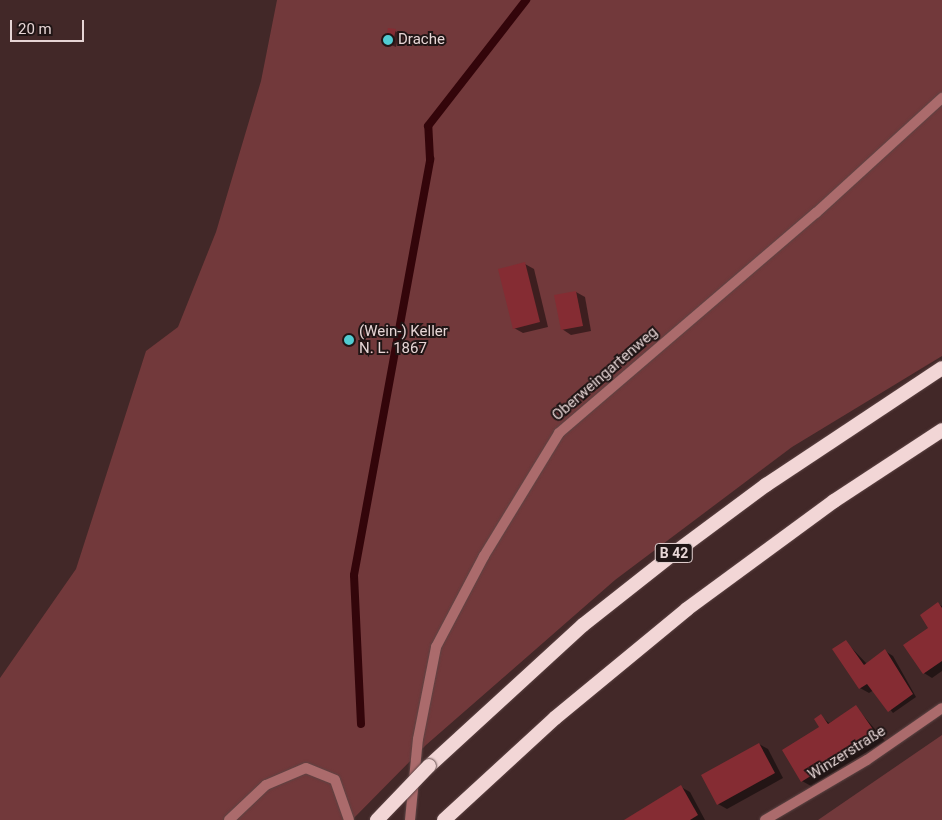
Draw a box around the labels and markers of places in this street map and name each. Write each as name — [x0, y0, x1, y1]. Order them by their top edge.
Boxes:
place label: Drache — [398, 31, 445, 49]
marker: Drache — [382, 34, 394, 46]
place label: (Wein-) Keller N. L. 1867 — [359, 322, 448, 357]
marker: (Wein-) Keller N. L. 1867 — [343, 334, 355, 346]

